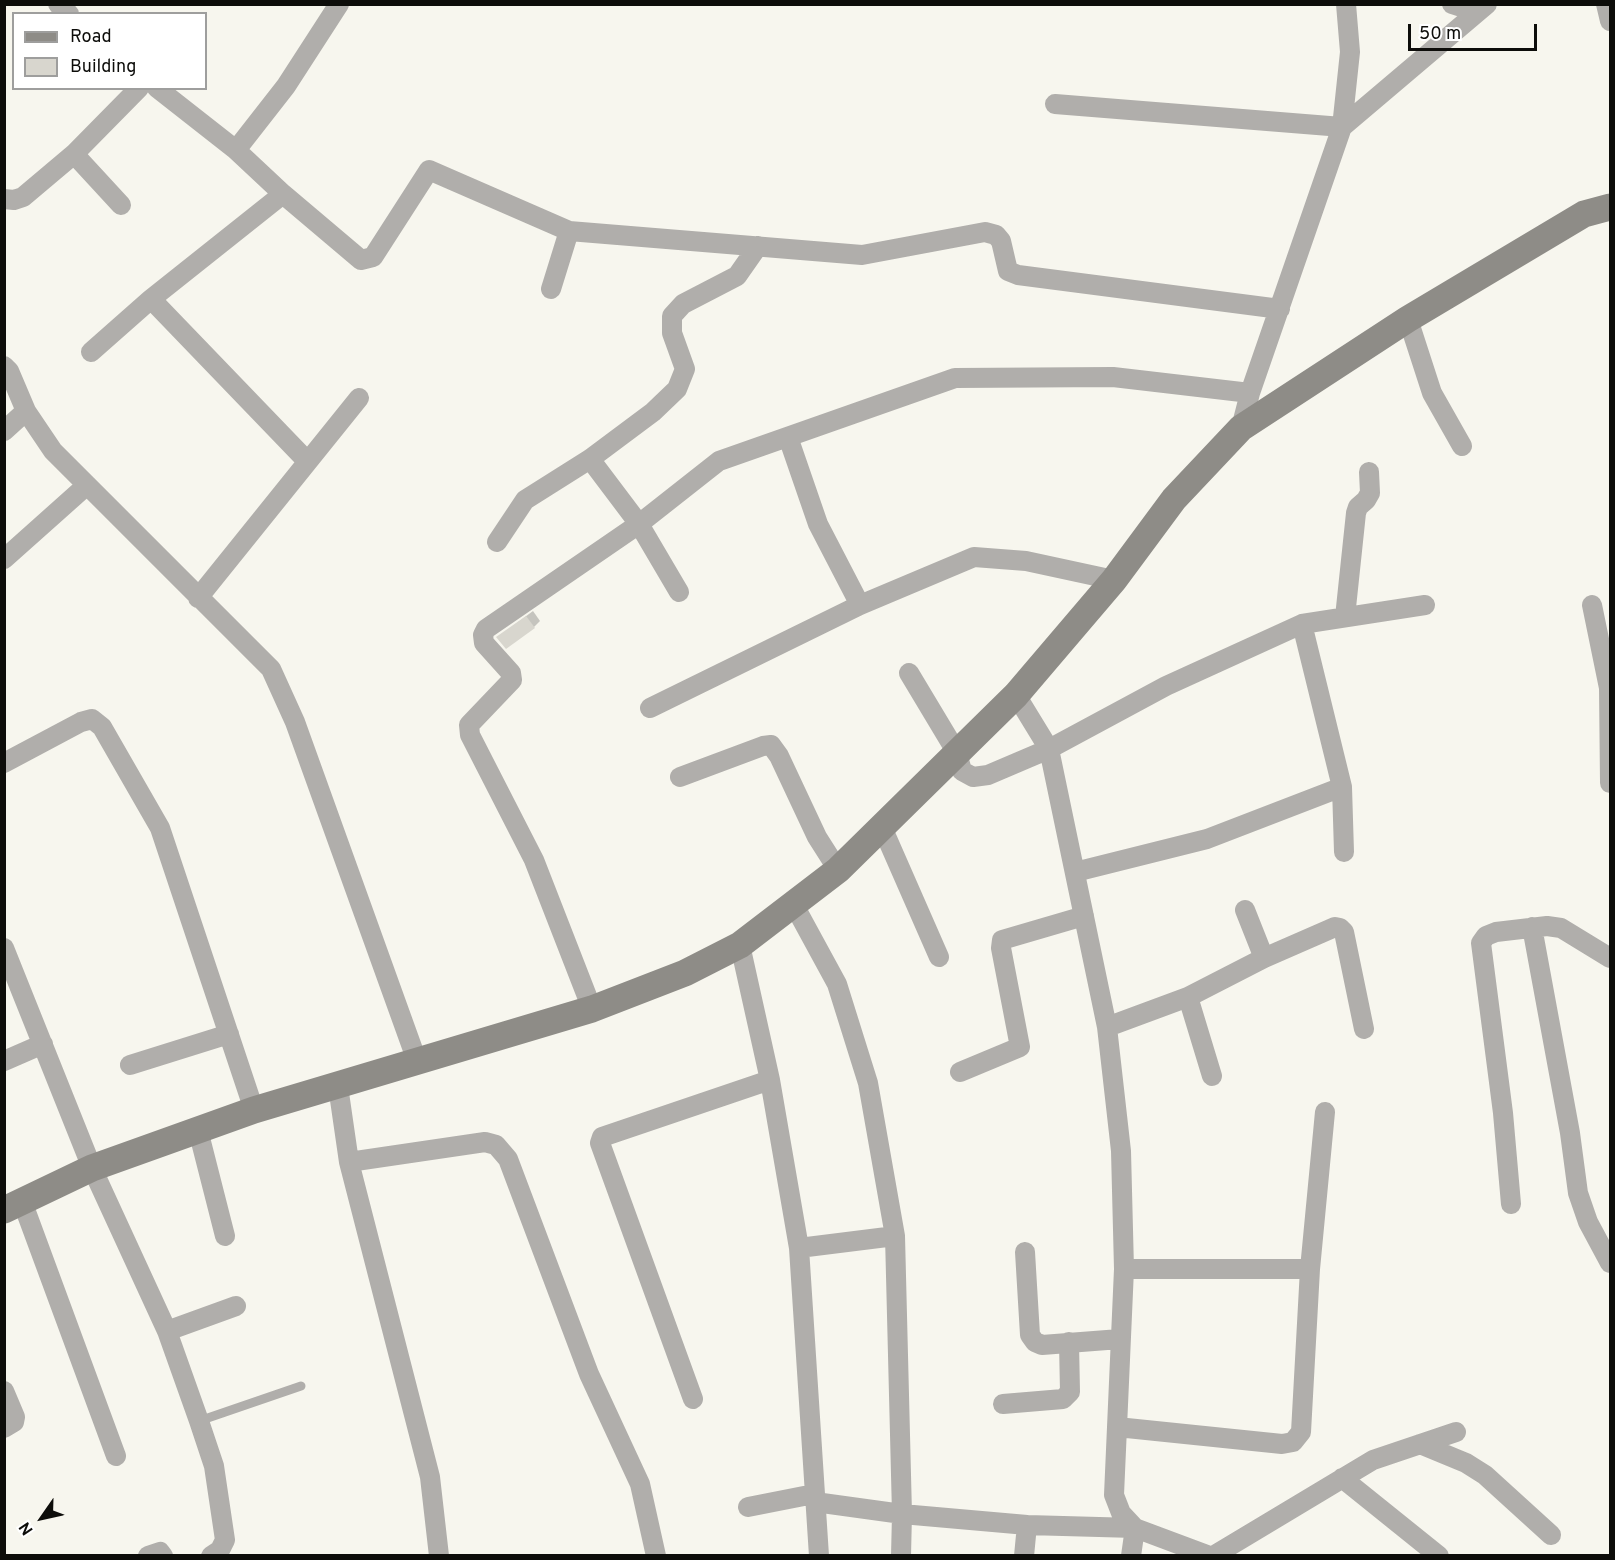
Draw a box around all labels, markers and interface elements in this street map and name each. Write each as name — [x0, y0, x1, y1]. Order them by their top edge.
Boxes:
legend — [12, 12, 207, 90]
scale bar — [1411, 12, 1540, 50]
text: 50 m — [1419, 23, 1461, 46]
text: Road — [70, 26, 112, 49]
text: Building — [70, 56, 136, 79]
north arrow — [12, 1488, 72, 1548]
text: N — [16, 1518, 39, 1538]

